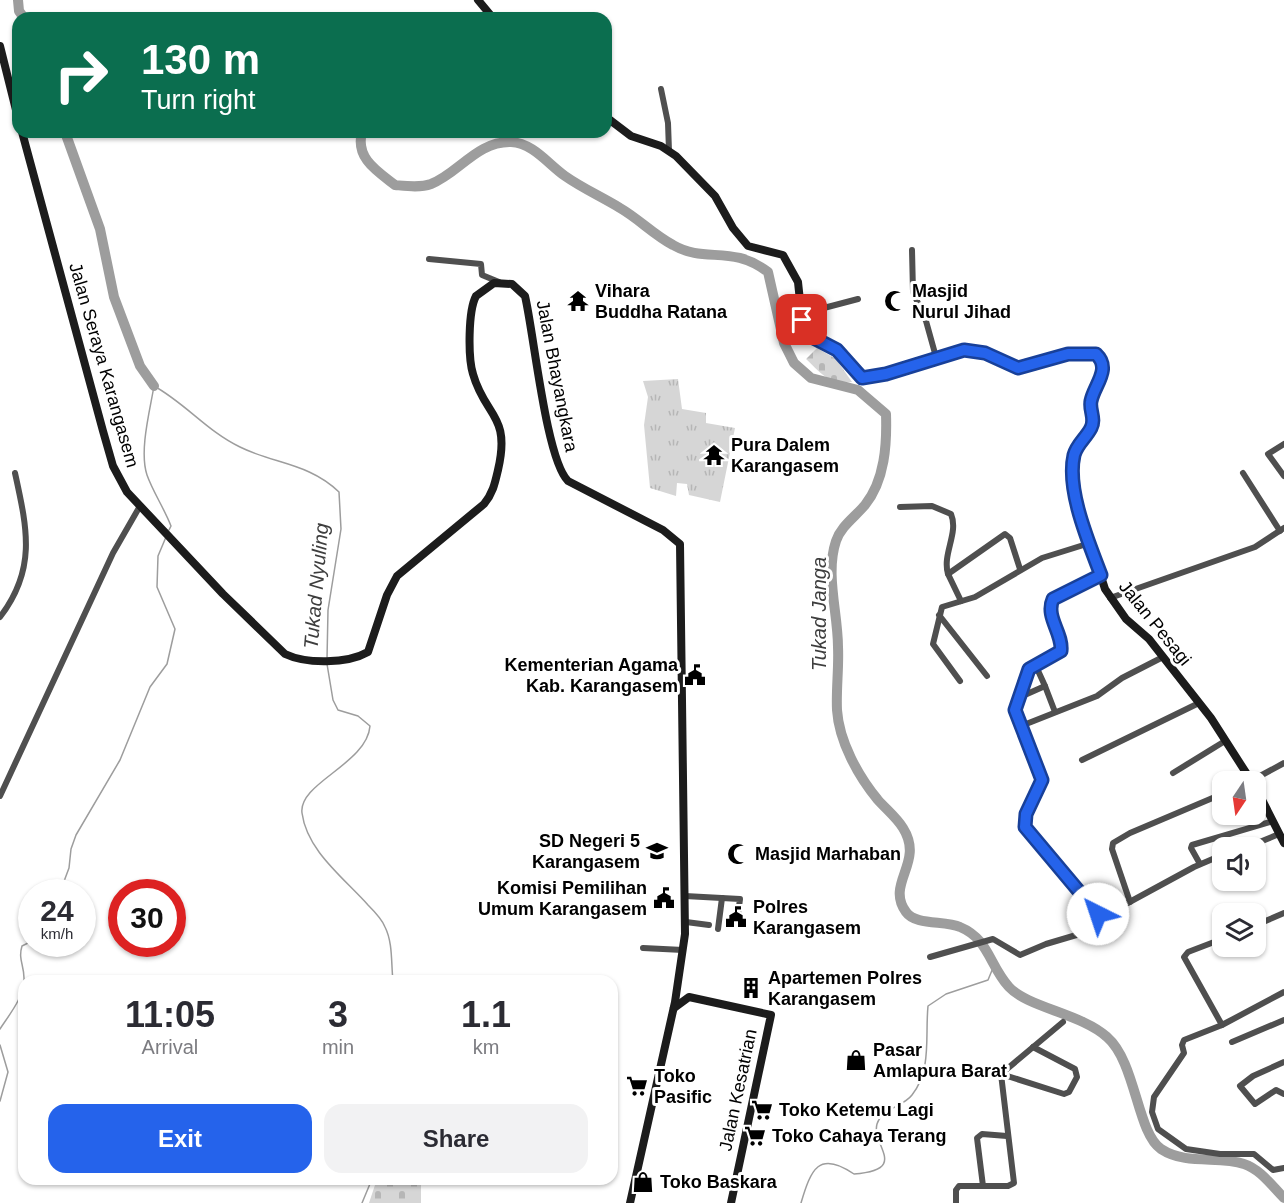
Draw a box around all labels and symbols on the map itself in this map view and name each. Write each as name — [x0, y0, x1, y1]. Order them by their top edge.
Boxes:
street label: Jalan Seraya Karangasem — [65, 260, 143, 470]
place label: Vihara Buddha Ratana — [595, 281, 728, 322]
place label: Masjid Nurul Jihad — [912, 281, 1011, 322]
temple icon: Vihara Buddha Ratana — [566, 289, 590, 313]
mosque icon: Masjid Nurul Jihad — [883, 289, 907, 313]
pin — [776, 294, 827, 345]
street label: Jalan Bhayangkara — [532, 298, 582, 455]
place label: Pura Dalem Karangasem — [731, 435, 839, 476]
temple icon: Pura Dalem Karangasem — [702, 443, 726, 467]
water label: Tukad Nyuling — [300, 522, 332, 650]
water label: Tukad Janga — [808, 557, 830, 671]
street label: Jalan Pesagi — [1115, 577, 1195, 669]
place label: Kementerian Agama Kab. Karangasem — [505, 655, 679, 696]
public building icon: Kementerian Agama Kab. Karangasem — [683, 663, 707, 687]
north arrow — [1212, 771, 1266, 825]
place label: SD Negeri 5 Karangasem — [532, 831, 640, 872]
school or university icon: SD Negeri 5 Karangasem — [645, 839, 669, 863]
mosque icon: Masjid Marhaban — [726, 842, 750, 866]
place label: Masjid Marhaban — [755, 844, 901, 864]
place label: Komisi Pemilihan Umum Karangasem — [478, 878, 647, 919]
speed limit sign: 30 — [108, 879, 186, 957]
position arrow — [1066, 882, 1130, 946]
public building icon: Komisi Pemilihan Umum Karangasem — [652, 886, 676, 910]
place label: Polres Karangasem — [753, 897, 861, 938]
public building icon: Polres Karangasem — [724, 905, 748, 929]
place label: Apartemen Polres Karangasem — [768, 968, 922, 1009]
building icon: Apartemen Polres Karangasem — [739, 976, 763, 1000]
street label: Jalan Kesatrian — [715, 1027, 761, 1153]
place label: Pasar Amlapura Barat — [873, 1040, 1007, 1081]
shop icon: Pasar Amlapura Barat — [844, 1048, 868, 1072]
place label: Toko Pasific — [654, 1066, 712, 1107]
supermarket icon: Toko Pasific — [625, 1074, 649, 1098]
supermarket icon: Toko Ketemu Lagi — [750, 1098, 774, 1122]
place label: Toko Ketemu Lagi — [779, 1100, 934, 1120]
supermarket icon: Toko Cahaya Terang — [743, 1124, 767, 1148]
place label: Toko Cahaya Terang — [772, 1126, 946, 1146]
shop icon: Toko Baskara — [631, 1170, 655, 1194]
place label: Toko Baskara — [660, 1172, 778, 1192]

